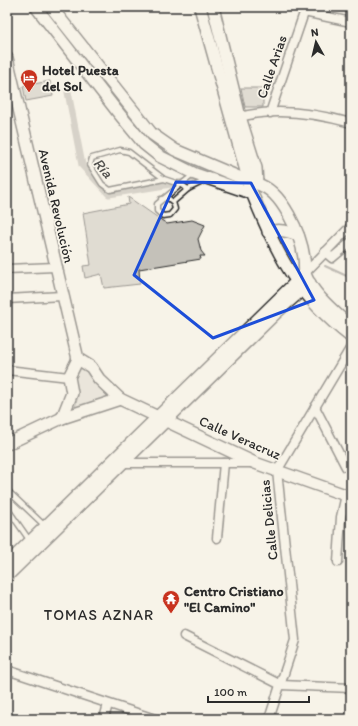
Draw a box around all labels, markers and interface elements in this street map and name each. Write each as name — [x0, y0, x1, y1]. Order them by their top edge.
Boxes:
north arrow — [296, 22, 336, 62]
text: N — [310, 26, 319, 40]
street label: Calle Arias — [253, 33, 291, 101]
place label: Hotel Puesta del Sol — [42, 62, 119, 95]
hotel icon: Hotel Puesta del Sol — [19, 68, 39, 93]
street label: Avenida Revolución — [35, 147, 77, 265]
water label: Ría — [89, 154, 117, 182]
street label: Calle Veracruz — [196, 412, 284, 464]
street label: Calle Delicias — [256, 479, 282, 561]
place label: Centro Cristiano "El Camino" — [184, 583, 284, 616]
temple icon: Centro Cristiano "El Camino" — [161, 589, 181, 614]
district label: TOMAS AZNAR — [44, 606, 154, 624]
scale bar — [208, 678, 309, 704]
text: 100 m — [214, 685, 247, 699]

